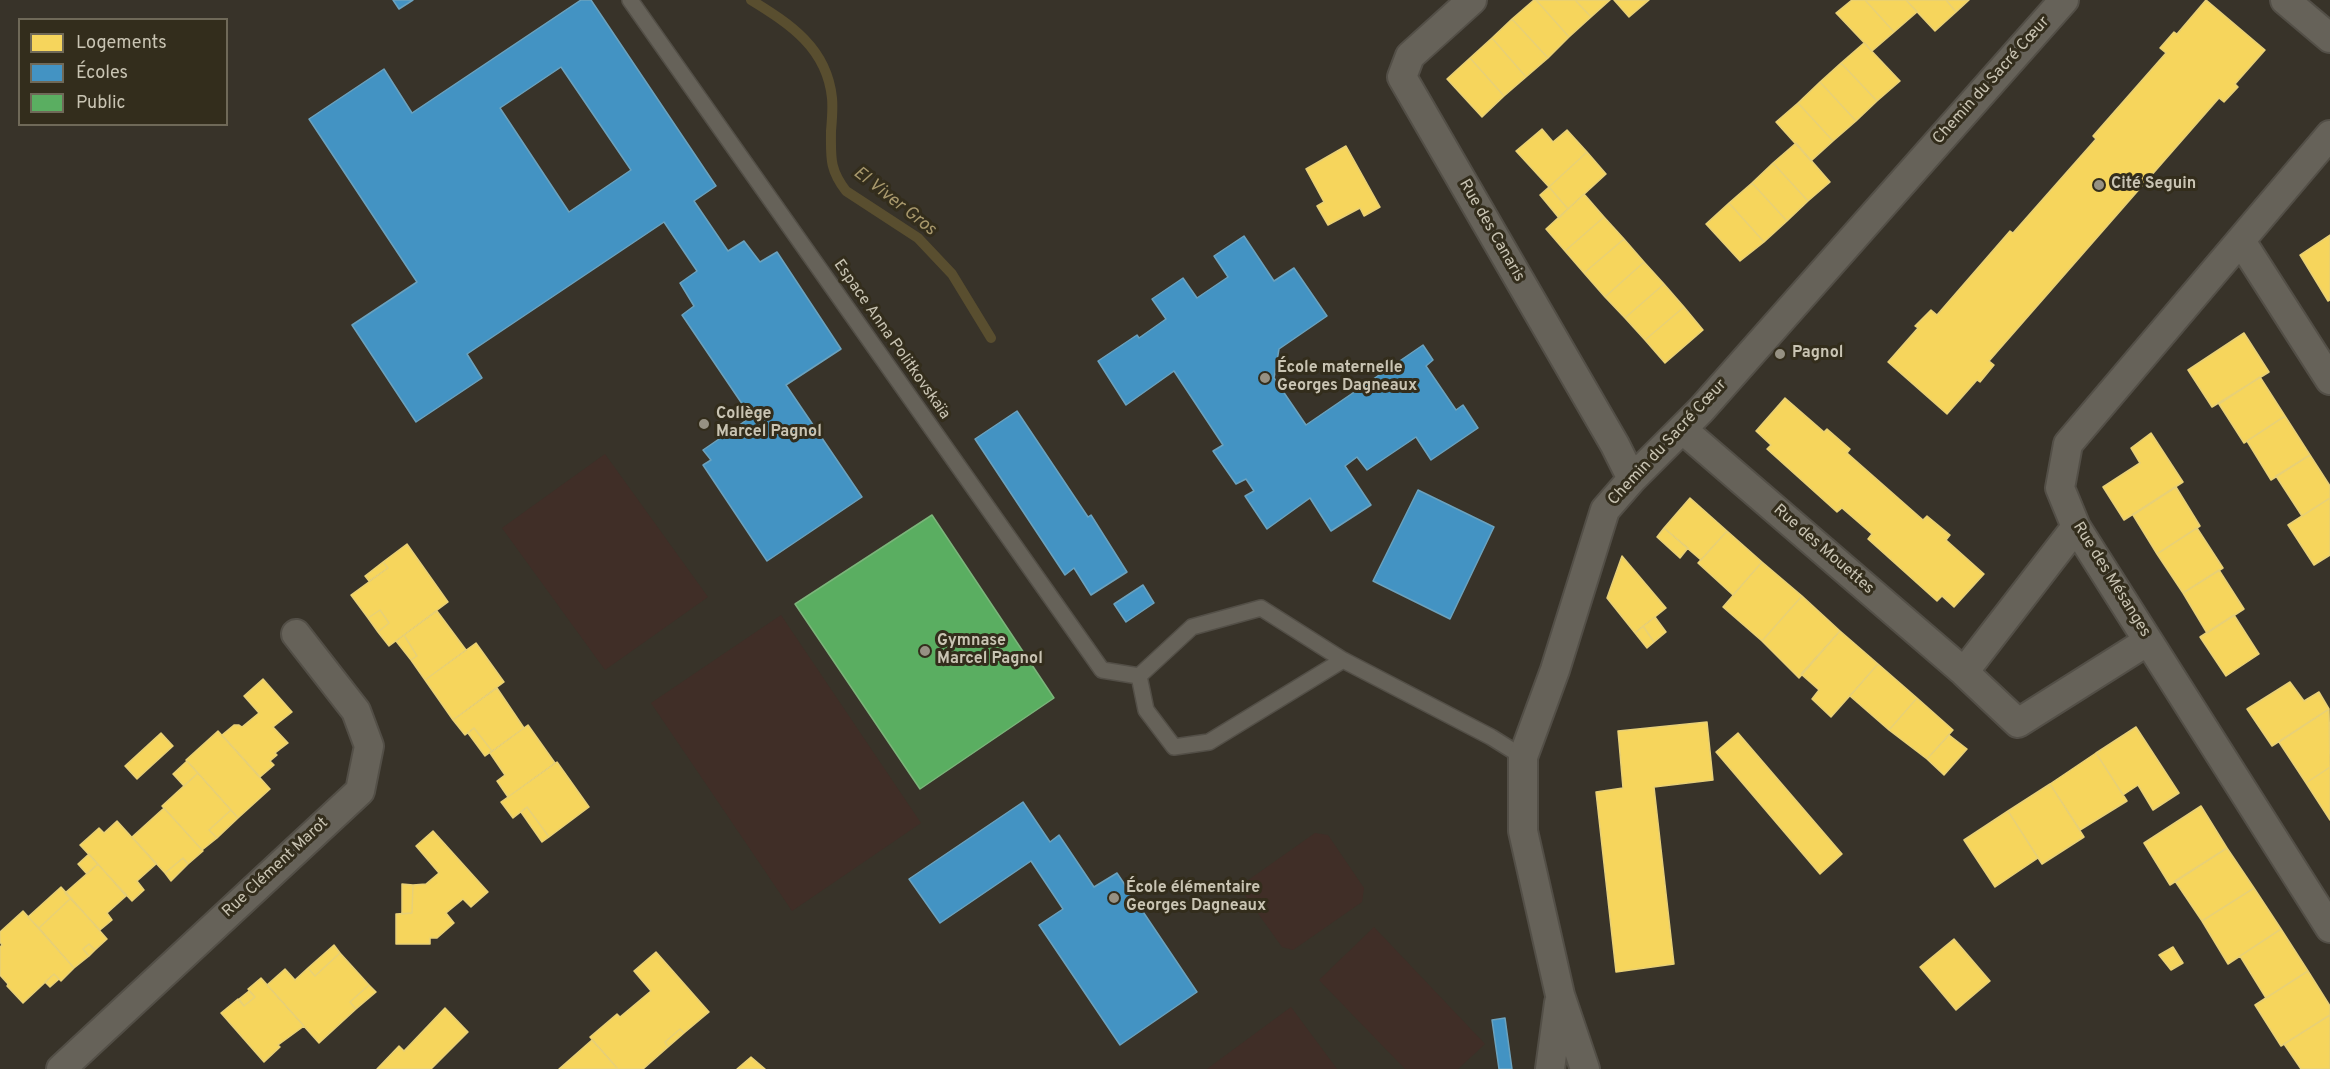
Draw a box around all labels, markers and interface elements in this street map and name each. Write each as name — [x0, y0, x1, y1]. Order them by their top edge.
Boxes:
street label: Chemin du Sacré Cœur — [1930, 13, 2054, 149]
legend — [18, 18, 228, 126]
text: Logements — [76, 32, 167, 55]
text: Écoles — [76, 62, 128, 85]
text: Public — [76, 92, 126, 115]
water label: El Viver Gros — [848, 163, 940, 241]
place label: Cité Seguin — [2111, 175, 2196, 195]
street label: Rue des Canaris — [1454, 176, 1528, 286]
marker: Cité Seguin — [2092, 178, 2106, 192]
street label: Espace Anna Politkovskaïa — [828, 256, 954, 424]
place label: Pagnol — [1792, 344, 1843, 364]
marker: Pagnol — [1773, 347, 1787, 361]
place label: École maternelle Georges Dagneaux — [1277, 359, 1417, 397]
marker: École maternelle Georges Dagneaux — [1258, 371, 1272, 385]
street label: Chemin du Sacré Cœur — [1605, 376, 1731, 510]
place label: Collège Marcel Pagnol — [716, 405, 822, 443]
marker: Collège Marcel Pagnol — [697, 417, 711, 431]
street label: Rue des Mouettes — [1769, 501, 1877, 599]
street label: Rue des Mésanges — [2068, 519, 2154, 641]
place label: Gymnase Marcel Pagnol — [937, 632, 1043, 670]
marker: Gymnase Marcel Pagnol — [918, 644, 932, 658]
street label: Rue Clément Marot — [219, 814, 333, 922]
place label: École élémentaire Georges Dagneaux — [1126, 879, 1266, 917]
marker: École élémentaire Georges Dagneaux — [1107, 891, 1121, 905]

